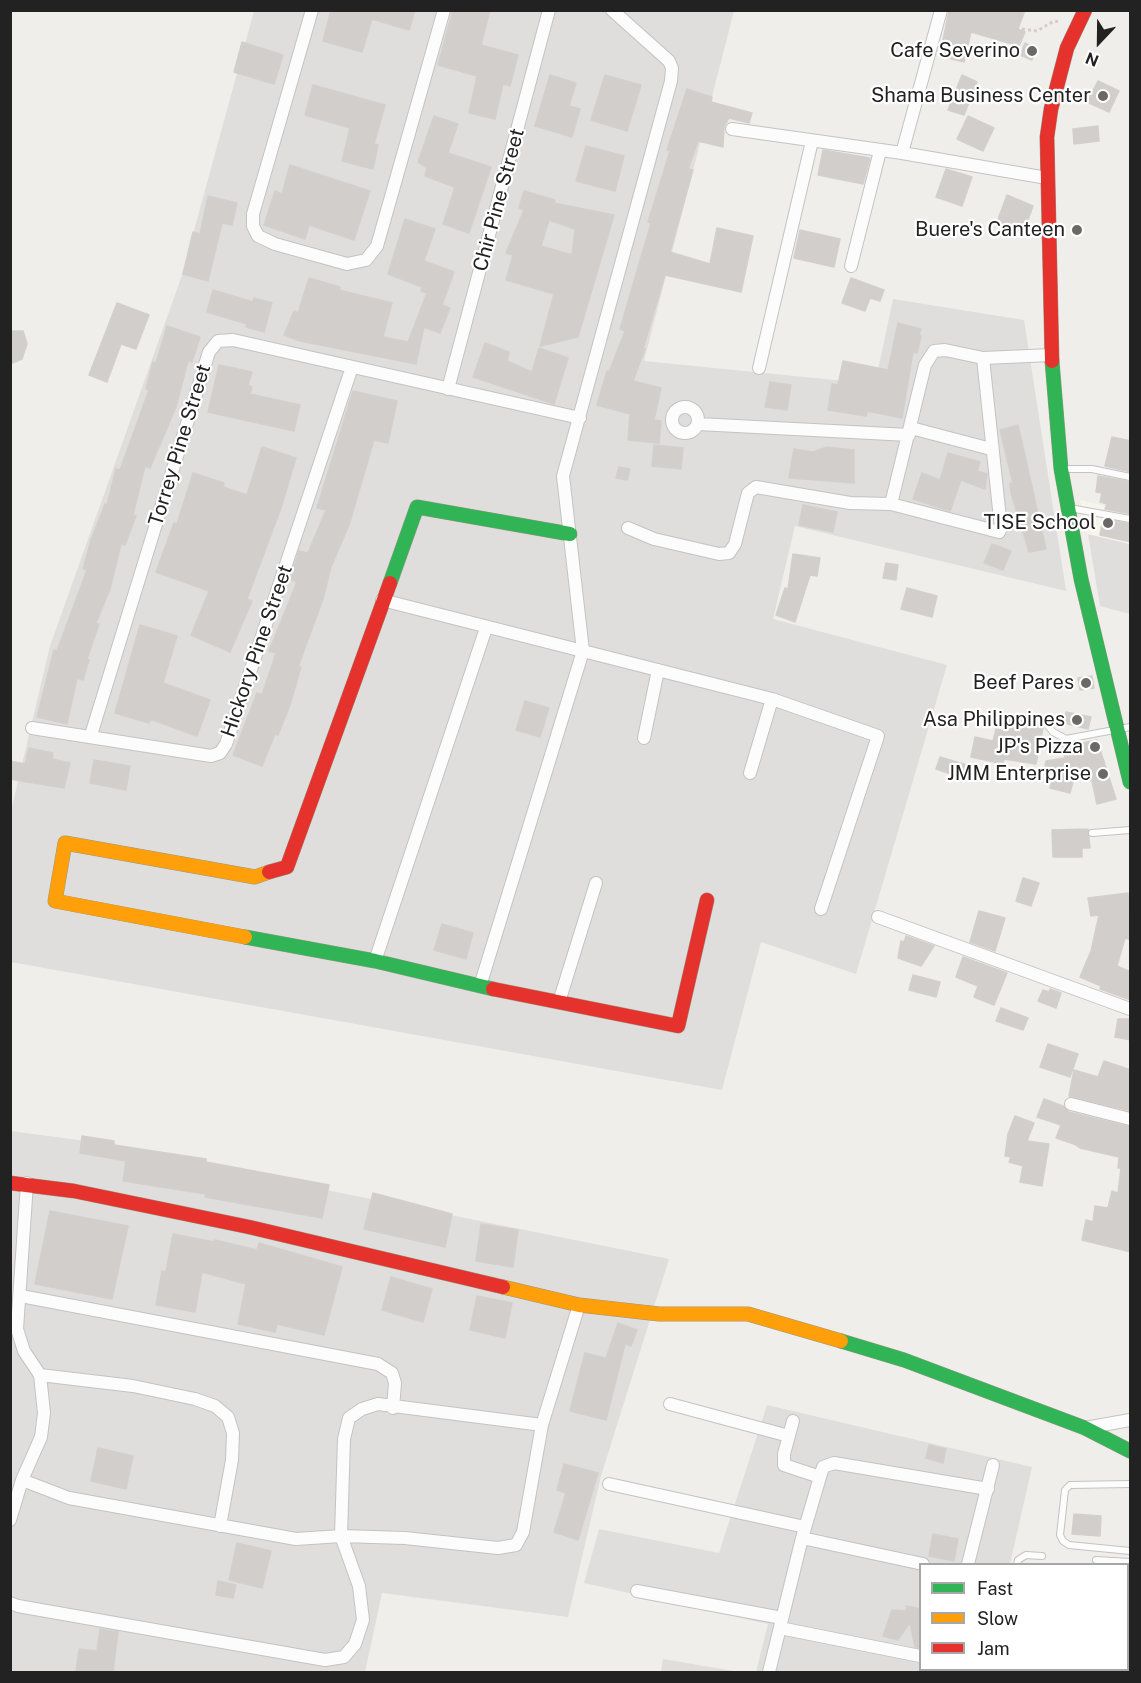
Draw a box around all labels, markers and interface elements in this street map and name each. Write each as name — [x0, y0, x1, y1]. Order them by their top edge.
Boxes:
north arrow — [1069, 12, 1129, 72]
place label: Cafe Severino — [890, 39, 1020, 63]
marker: Cafe Severino — [1025, 44, 1039, 58]
text: N — [1083, 48, 1101, 70]
place label: Shama Business Center — [871, 84, 1091, 108]
marker: Shama Business Center — [1096, 89, 1110, 103]
street label: Chir Pine Street — [468, 126, 530, 274]
place label: Buere's Canteen — [915, 218, 1065, 242]
marker: Buere's Canteen — [1070, 223, 1084, 237]
street label: Torrey Pine Street — [144, 361, 216, 529]
place label: TISE School — [984, 511, 1096, 535]
marker: TISE School — [1101, 516, 1115, 530]
street label: Hickory Pine Street — [216, 562, 298, 740]
place label: Beef Pares — [973, 671, 1074, 695]
marker: Beef Pares — [1079, 676, 1093, 690]
place label: Asa Philippines — [923, 708, 1065, 732]
marker: Asa Philippines — [1070, 713, 1084, 727]
place label: JP's Pizza — [996, 735, 1083, 759]
marker: JP's Pizza — [1088, 740, 1102, 754]
place label: JMM Enterprise — [947, 762, 1091, 786]
marker: JMM Enterprise — [1096, 767, 1110, 781]
legend — [919, 1563, 1129, 1671]
text: Fast — [977, 1578, 1013, 1599]
text: Slow — [977, 1608, 1018, 1629]
text: Jam — [977, 1638, 1010, 1659]

